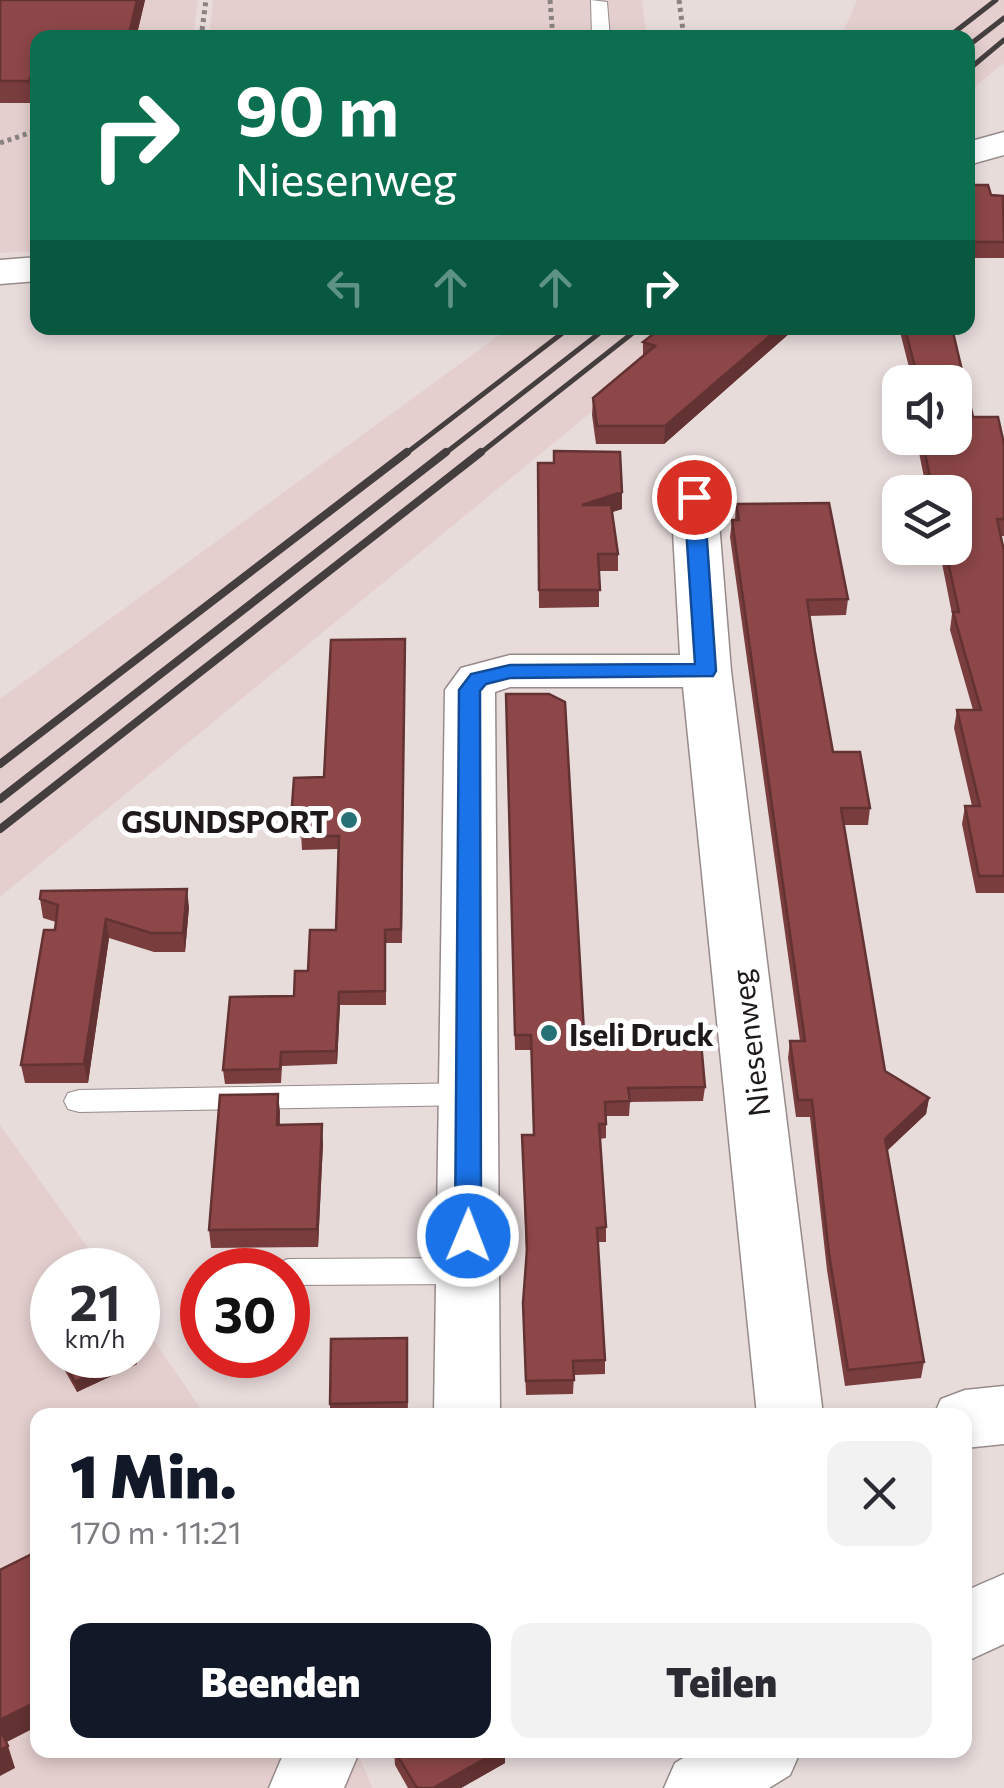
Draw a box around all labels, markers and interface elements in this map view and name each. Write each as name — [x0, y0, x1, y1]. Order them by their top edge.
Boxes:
text: 90 m — [235, 65, 399, 150]
icon: right — [70, 70, 200, 200]
text: Niesenweg — [235, 150, 457, 205]
icon: left — [318, 260, 373, 315]
icon: ahead — [423, 260, 478, 315]
icon: ahead — [528, 260, 583, 315]
icon: right — [633, 260, 688, 315]
map controls — [882, 365, 972, 565]
button: sound — [882, 365, 972, 455]
pin — [652, 455, 737, 540]
icon: arrive — [667, 470, 722, 525]
button: layers — [882, 475, 972, 565]
place label: GSUNDSPORT — [121, 802, 329, 839]
marker: GSUNDSPORT — [338, 809, 360, 831]
street label: Niesenweg — [722, 967, 776, 1119]
place label: Iseli Druck — [569, 1015, 714, 1052]
marker: Iseli Druck — [538, 1022, 560, 1044]
position arrow — [416, 1184, 520, 1288]
speed limit sign: 30 — [180, 1248, 310, 1378]
text: 21 — [69, 1270, 121, 1331]
text: km/h — [65, 1323, 125, 1353]
text: 1 Min. — [70, 1437, 237, 1510]
button: close — [827, 1441, 932, 1546]
text: 170 m · 11:21 — [70, 1511, 242, 1551]
button: Beenden — [70, 1623, 491, 1738]
button: Teilen — [511, 1623, 932, 1738]

